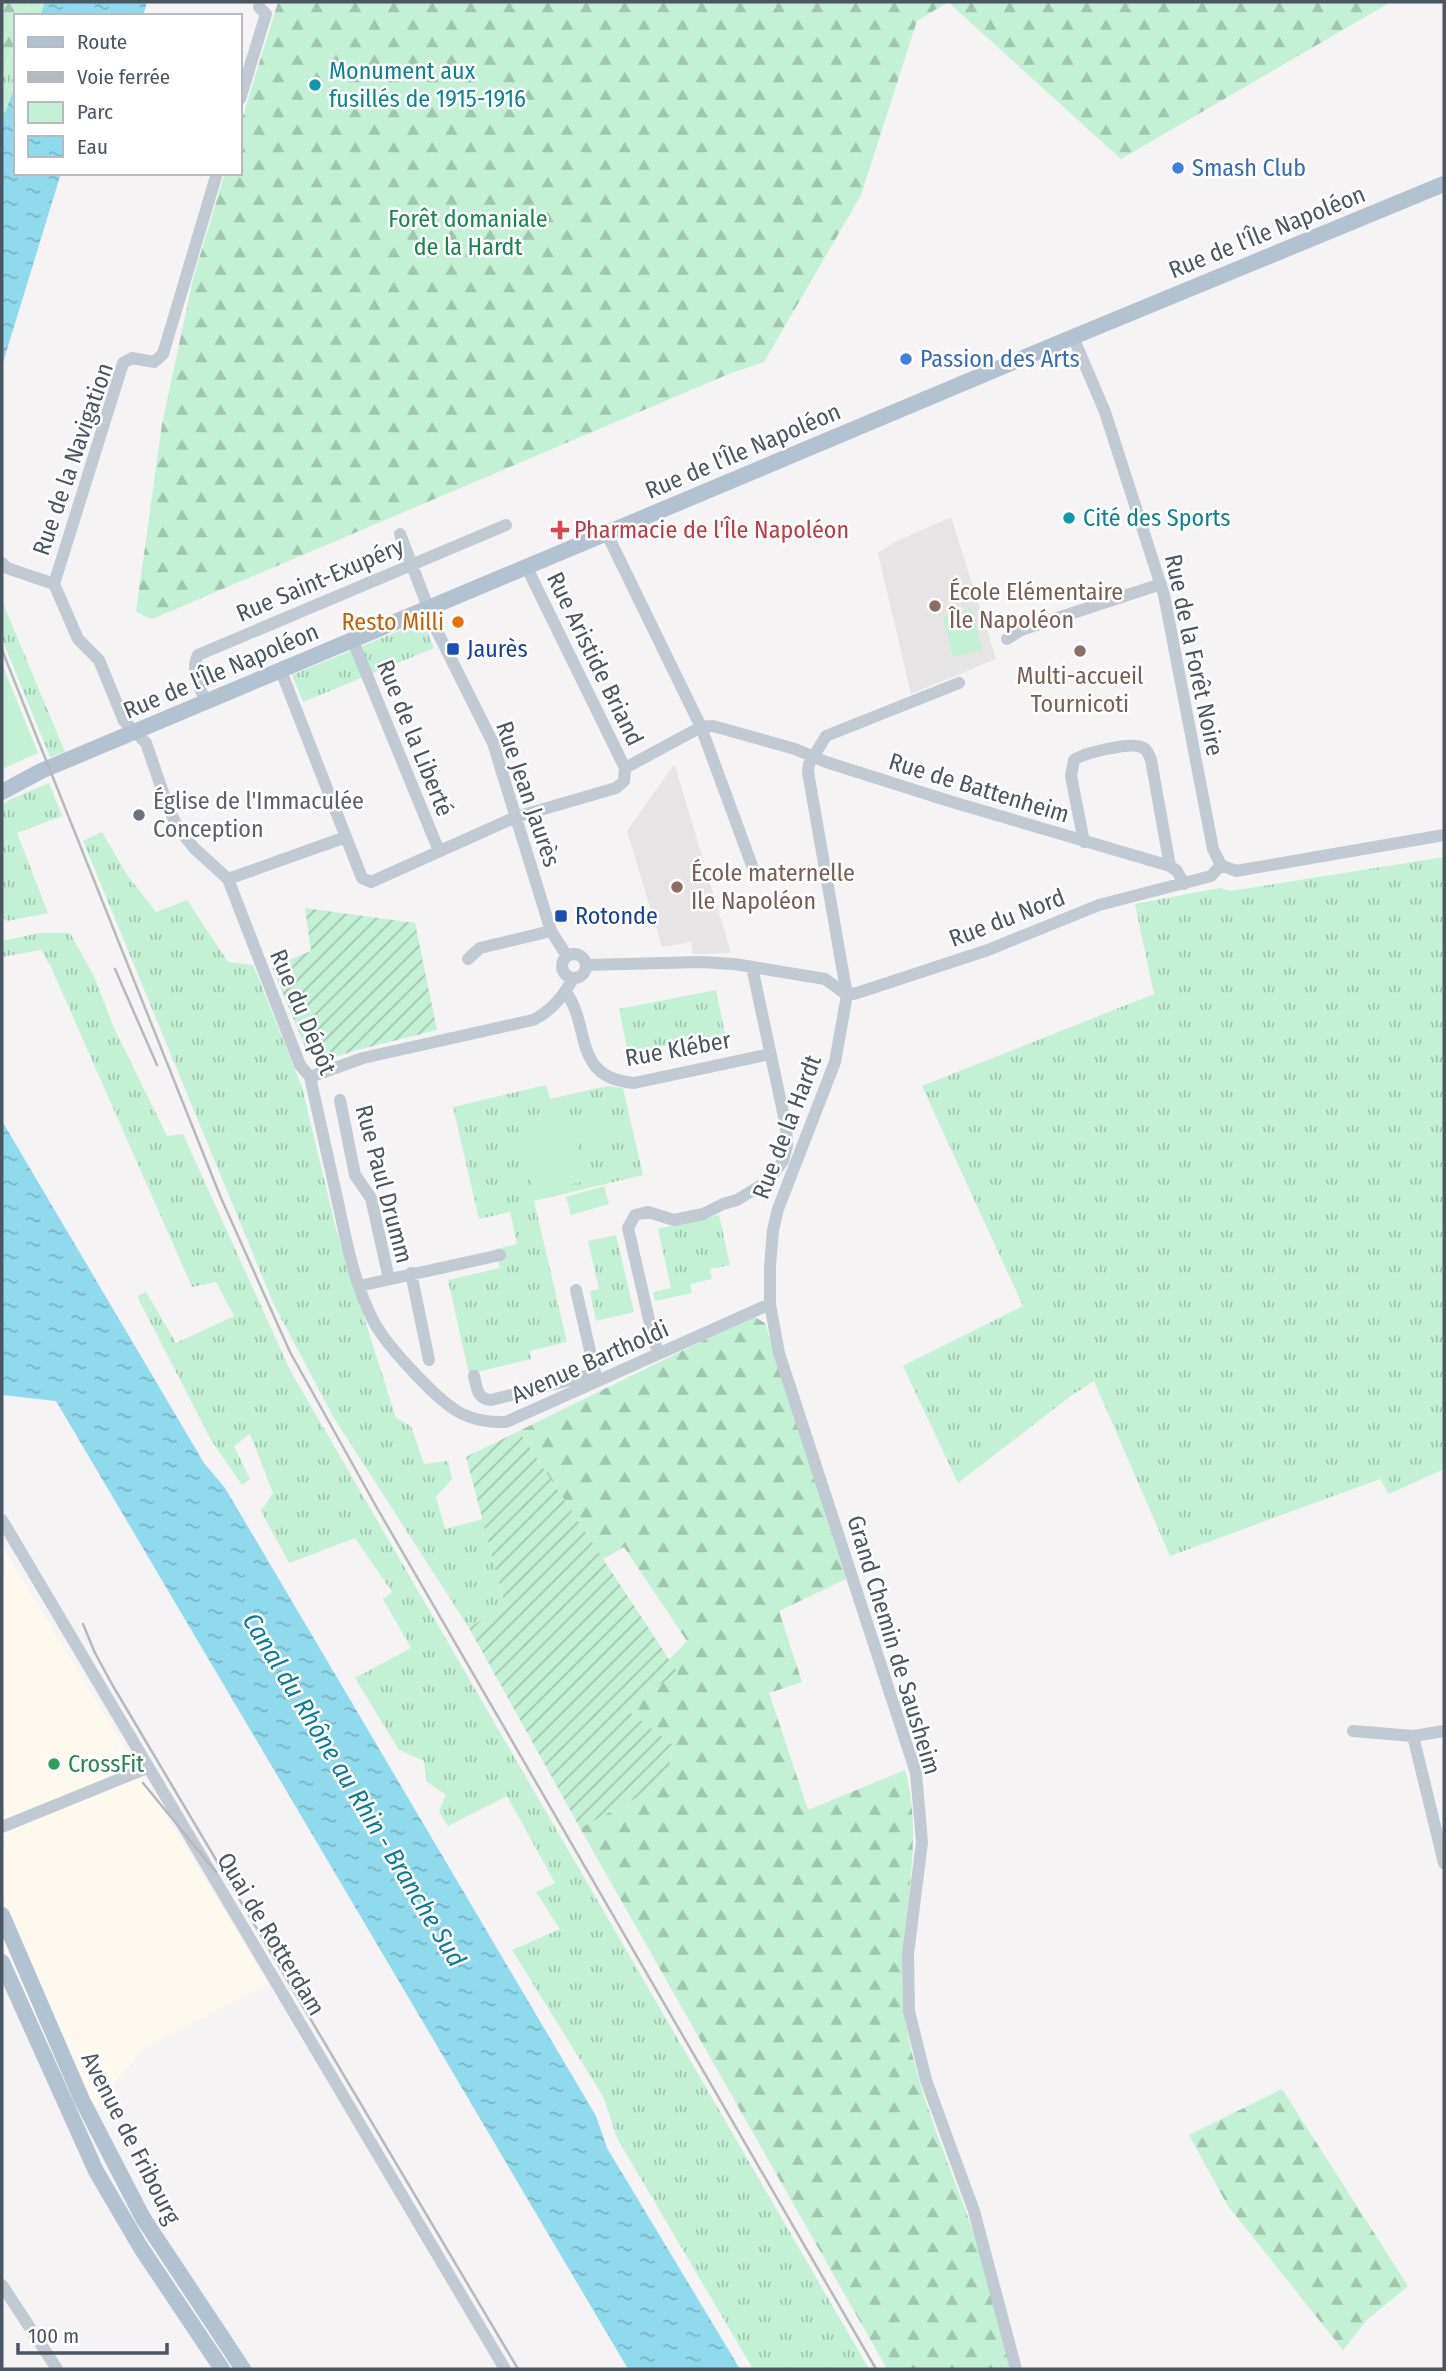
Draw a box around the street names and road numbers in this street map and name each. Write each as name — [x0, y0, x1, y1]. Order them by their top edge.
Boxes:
street label: Rue de l'Île Napoléon — [1165, 180, 1369, 284]
street label: Rue de la Navigation — [27, 359, 119, 559]
street label: Rue de l'Île Napoléon — [641, 397, 845, 505]
street label: Rue Saint-Exupéry — [232, 532, 408, 628]
street label: Rue de la Forêt Noire — [1159, 552, 1229, 758]
street label: Rue Aristide Briand — [541, 568, 649, 750]
street label: Rue de l'Île Napoléon — [119, 617, 323, 725]
street label: Rue de la Liberté — [371, 656, 459, 820]
street label: Rue Jean Jaurès — [490, 718, 566, 870]
street label: Rue de Battenheim — [885, 747, 1073, 829]
street label: Rue du Nord — [945, 883, 1069, 953]
street label: Rue du Dépôt — [264, 945, 342, 1079]
street label: Rue Kléber — [623, 1026, 734, 1072]
street label: Rue de la Hardt — [747, 1051, 827, 1203]
street label: Rue Paul Drumm — [349, 1102, 419, 1266]
street label: Avenue Bartholdi — [507, 1315, 673, 1409]
street label: Grand Chemin de Sausheim — [841, 1512, 947, 1778]
street label: Quai de Rotterdam — [211, 1848, 331, 2020]
street label: Avenue de Fribourg — [76, 2047, 187, 2229]

